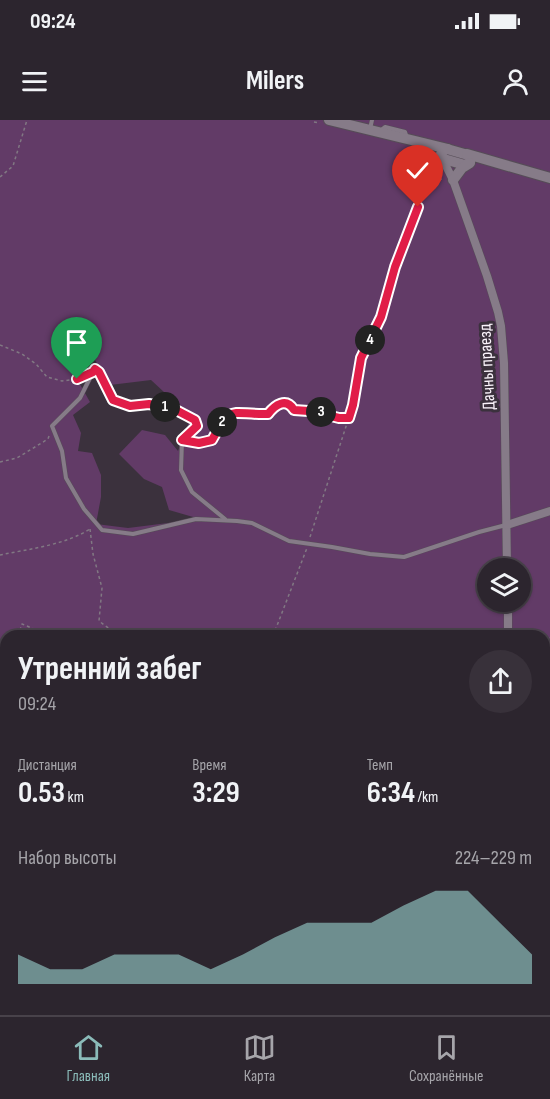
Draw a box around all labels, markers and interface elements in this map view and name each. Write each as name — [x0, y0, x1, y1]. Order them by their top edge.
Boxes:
text: 09:24 — [30, 8, 76, 35]
icon: menu — [18, 65, 51, 98]
text: Milers — [246, 65, 304, 97]
icon: person — [499, 65, 532, 98]
pin — [392, 145, 443, 207]
icon: check — [401, 154, 434, 187]
pin — [51, 317, 102, 379]
street label: Дачны праезд — [474, 323, 500, 411]
pin: 4 — [355, 325, 385, 355]
icon: arrive — [60, 326, 93, 359]
text: 4 — [366, 330, 374, 349]
pin: 1 — [150, 392, 180, 422]
text: 1 — [162, 397, 168, 416]
pin: 3 — [306, 397, 336, 427]
text: 3 — [317, 402, 325, 421]
pin: 2 — [207, 407, 237, 437]
text: 2 — [218, 412, 226, 431]
map controls — [477, 558, 531, 612]
button: layers — [477, 558, 531, 612]
text: Утренний забег — [18, 649, 202, 689]
button: share — [469, 650, 532, 713]
text: 09:24 — [18, 692, 56, 716]
text: Дистанция — [18, 756, 77, 775]
text: Время — [192, 756, 227, 775]
text: Темп — [367, 756, 393, 775]
text: 0.53 — [18, 775, 65, 811]
text: 3:29 — [192, 775, 240, 811]
text: 6:34 — [367, 775, 415, 811]
text: km — [65, 788, 84, 807]
text: /km — [415, 788, 438, 807]
text: Набор высоты — [18, 846, 117, 870]
text: 224–229 m — [455, 846, 532, 870]
tab: Главная — [66, 1031, 110, 1086]
tab: Карта — [243, 1031, 276, 1086]
tab: Сохранённые — [409, 1031, 484, 1086]

